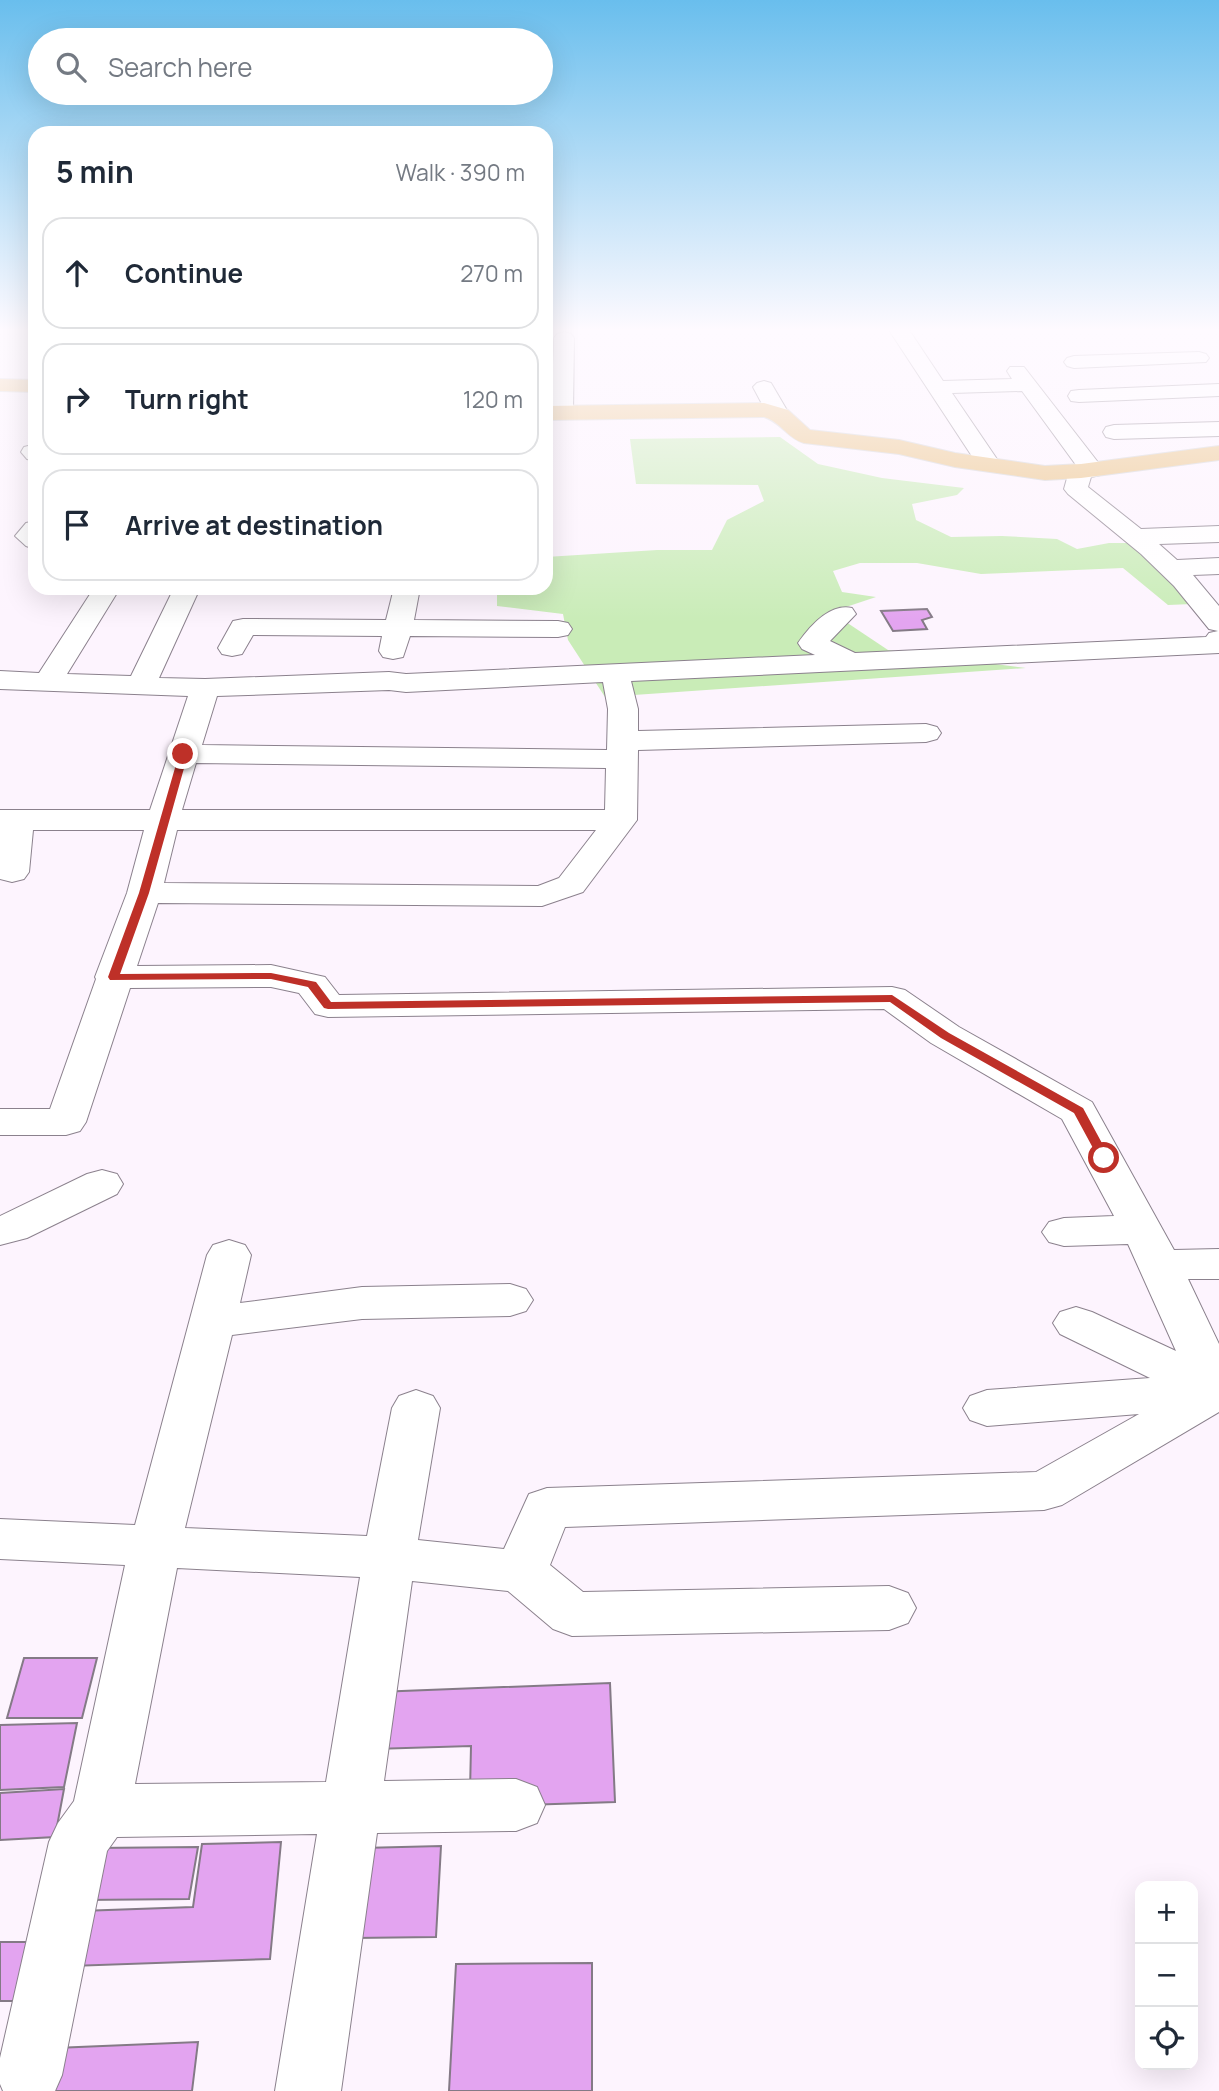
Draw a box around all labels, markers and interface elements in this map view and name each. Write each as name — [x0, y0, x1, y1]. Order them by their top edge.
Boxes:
search box — [28, 28, 553, 105]
icon: search — [52, 48, 90, 86]
text: Search here — [108, 49, 253, 85]
text: 5 min — [56, 151, 134, 192]
text: Walk · 390 m — [395, 156, 525, 188]
icon: ahead — [58, 254, 96, 292]
text: Continue — [125, 255, 243, 291]
text: 270 m — [460, 257, 523, 289]
icon: right — [58, 380, 96, 418]
text: Turn right — [125, 381, 249, 417]
text: 120 m — [463, 383, 523, 415]
icon: arrive — [58, 506, 96, 544]
text: Arrive at destination — [125, 507, 383, 543]
route end — [167, 738, 198, 769]
route start — [1088, 1142, 1119, 1173]
map controls — [1135, 1881, 1198, 2070]
button: + — [1135, 1881, 1198, 1944]
button: − — [1135, 1944, 1198, 2007]
button: locate — [1135, 2007, 1198, 2070]

